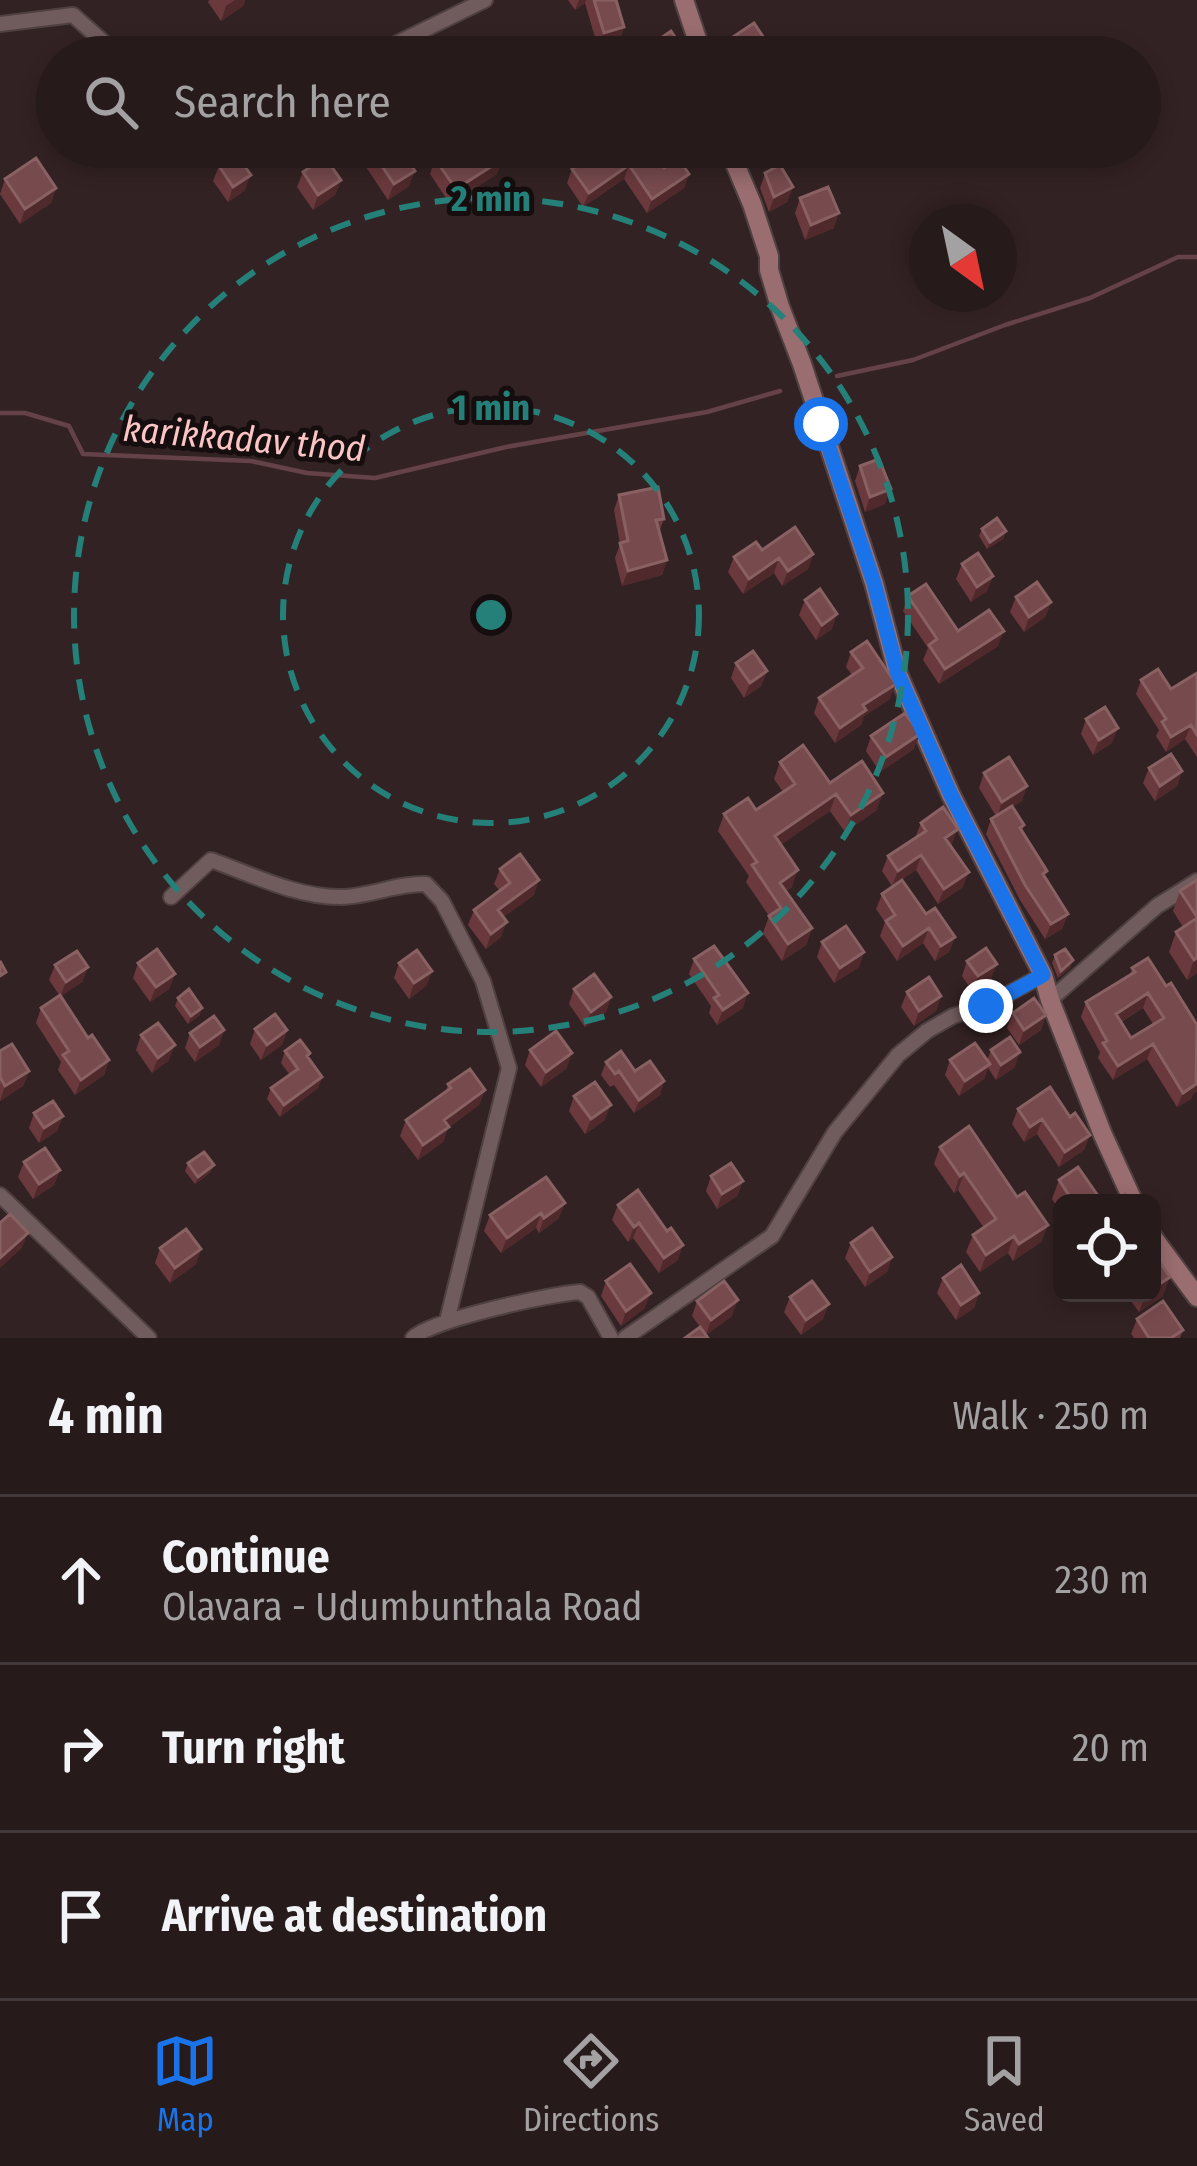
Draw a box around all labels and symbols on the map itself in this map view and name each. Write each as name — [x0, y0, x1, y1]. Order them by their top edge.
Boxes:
text: 2 min — [450, 177, 531, 221]
north arrow — [909, 204, 1017, 312]
text: 1 min — [452, 386, 530, 430]
route start — [794, 397, 848, 451]
water label: karikkadav thod — [121, 407, 367, 471]
centre of rings — [470, 594, 512, 636]
route end — [959, 979, 1013, 1033]

